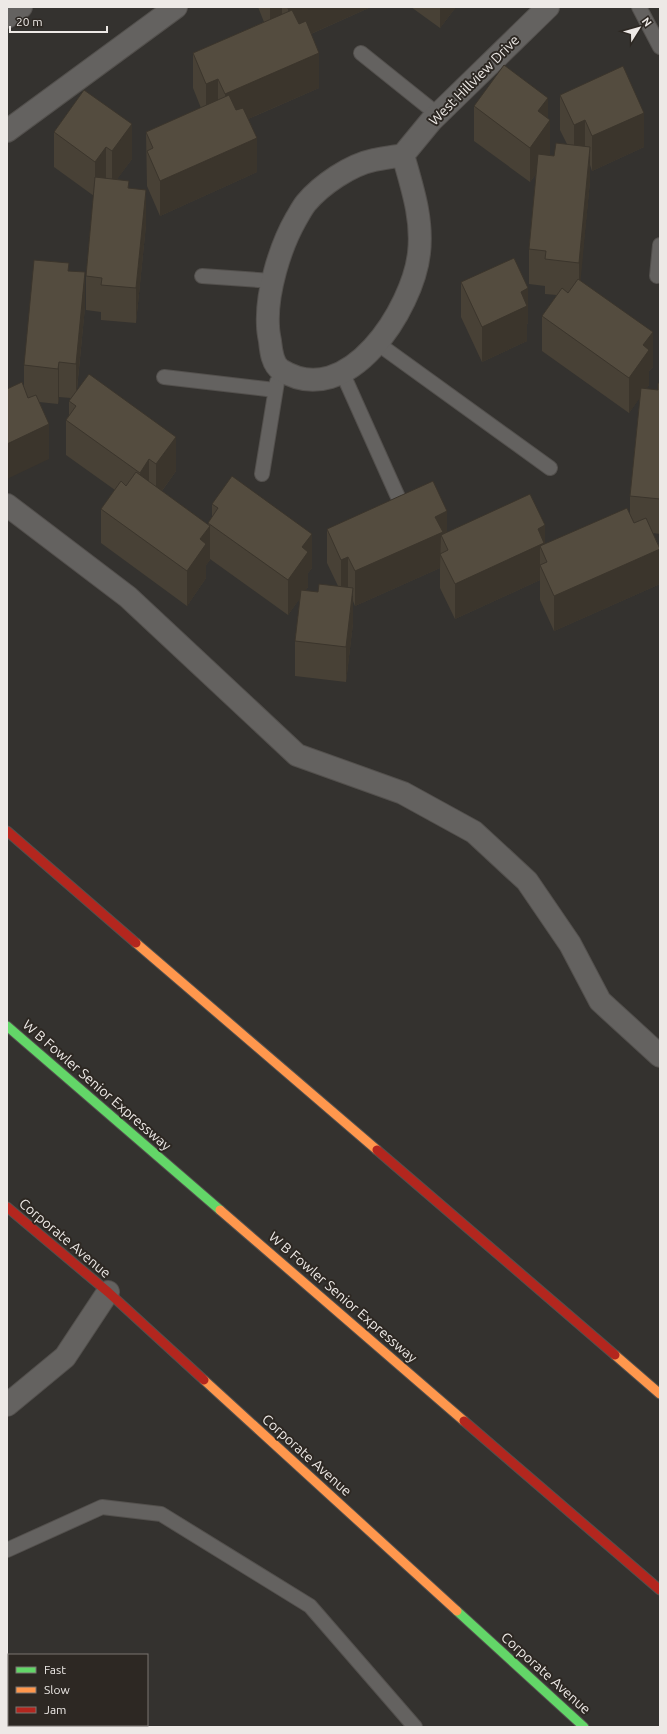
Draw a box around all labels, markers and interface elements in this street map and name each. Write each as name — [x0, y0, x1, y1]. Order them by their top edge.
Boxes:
scale bar — [10, 8, 107, 34]
north arrow — [619, 8, 659, 48]
text: 20 m — [16, 15, 43, 28]
text: N — [640, 15, 654, 29]
street label: West Hillview Drive — [426, 32, 522, 128]
street label: W B Fowler Senior Expressway — [20, 1016, 174, 1154]
street label: Corporate Avenue — [16, 1195, 114, 1281]
street label: W B Fowler Senior Expressway — [266, 1228, 420, 1366]
street label: Corporate Avenue — [259, 1411, 355, 1499]
street label: Corporate Avenue — [498, 1629, 594, 1717]
legend — [8, 1654, 148, 1726]
text: Fast — [44, 1663, 66, 1676]
text: Slow — [44, 1683, 70, 1696]
text: Jam — [44, 1703, 66, 1716]

